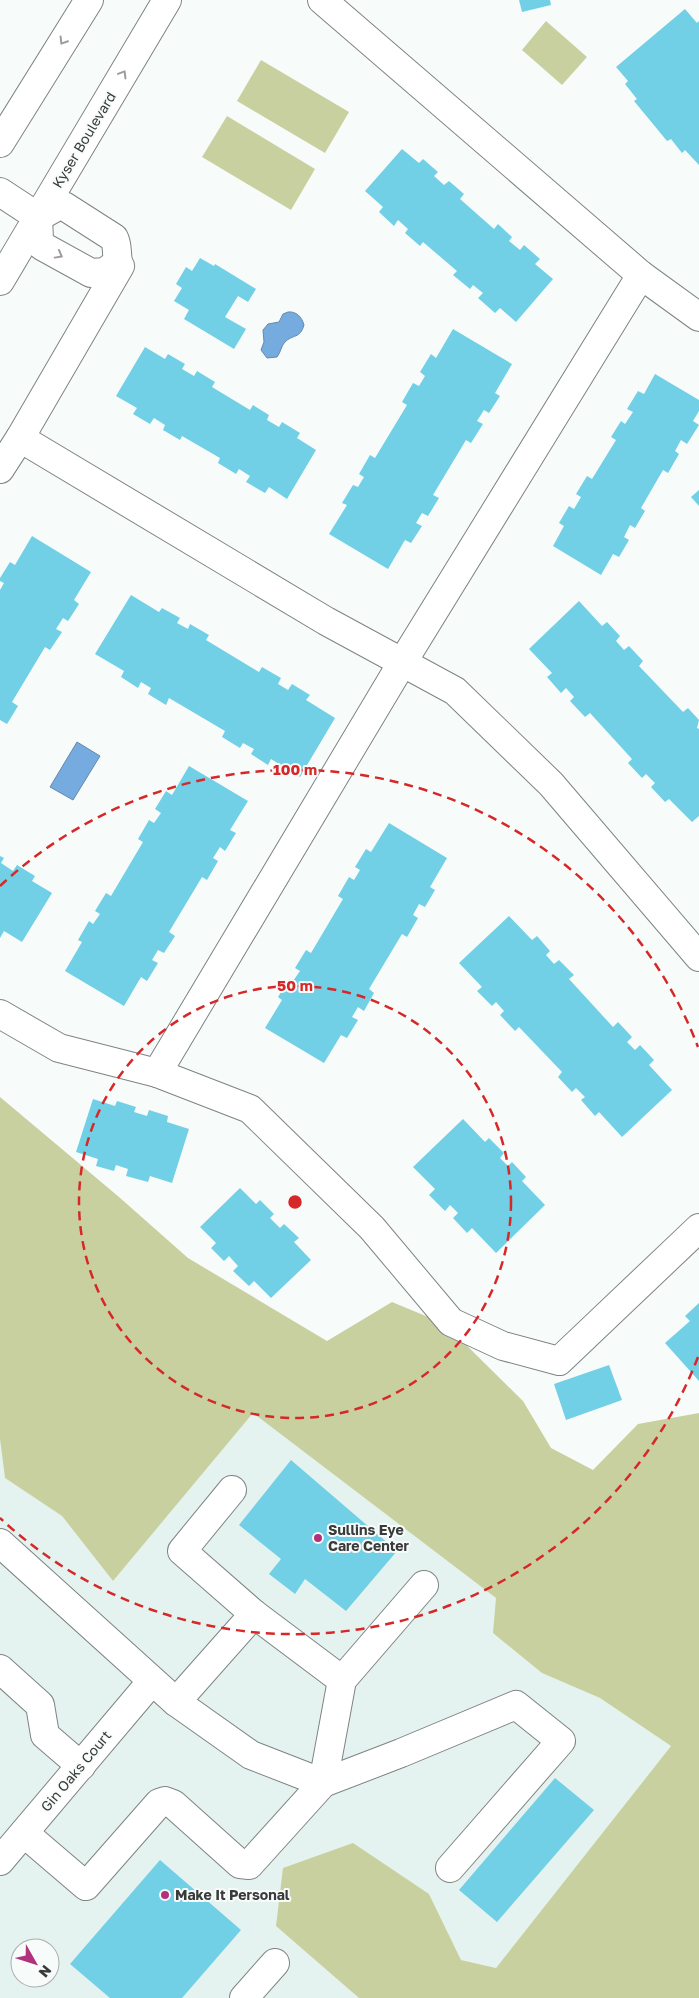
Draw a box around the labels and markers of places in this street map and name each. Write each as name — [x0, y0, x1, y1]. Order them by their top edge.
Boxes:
centre of rings — [286, 1193, 304, 1211]
place label: Sullins Eye Care Center — [328, 1521, 410, 1554]
marker: Sullins Eye Care Center — [312, 1532, 324, 1544]
place label: Make It Personal — [175, 1886, 290, 1903]
marker: Make It Personal — [159, 1889, 171, 1901]

